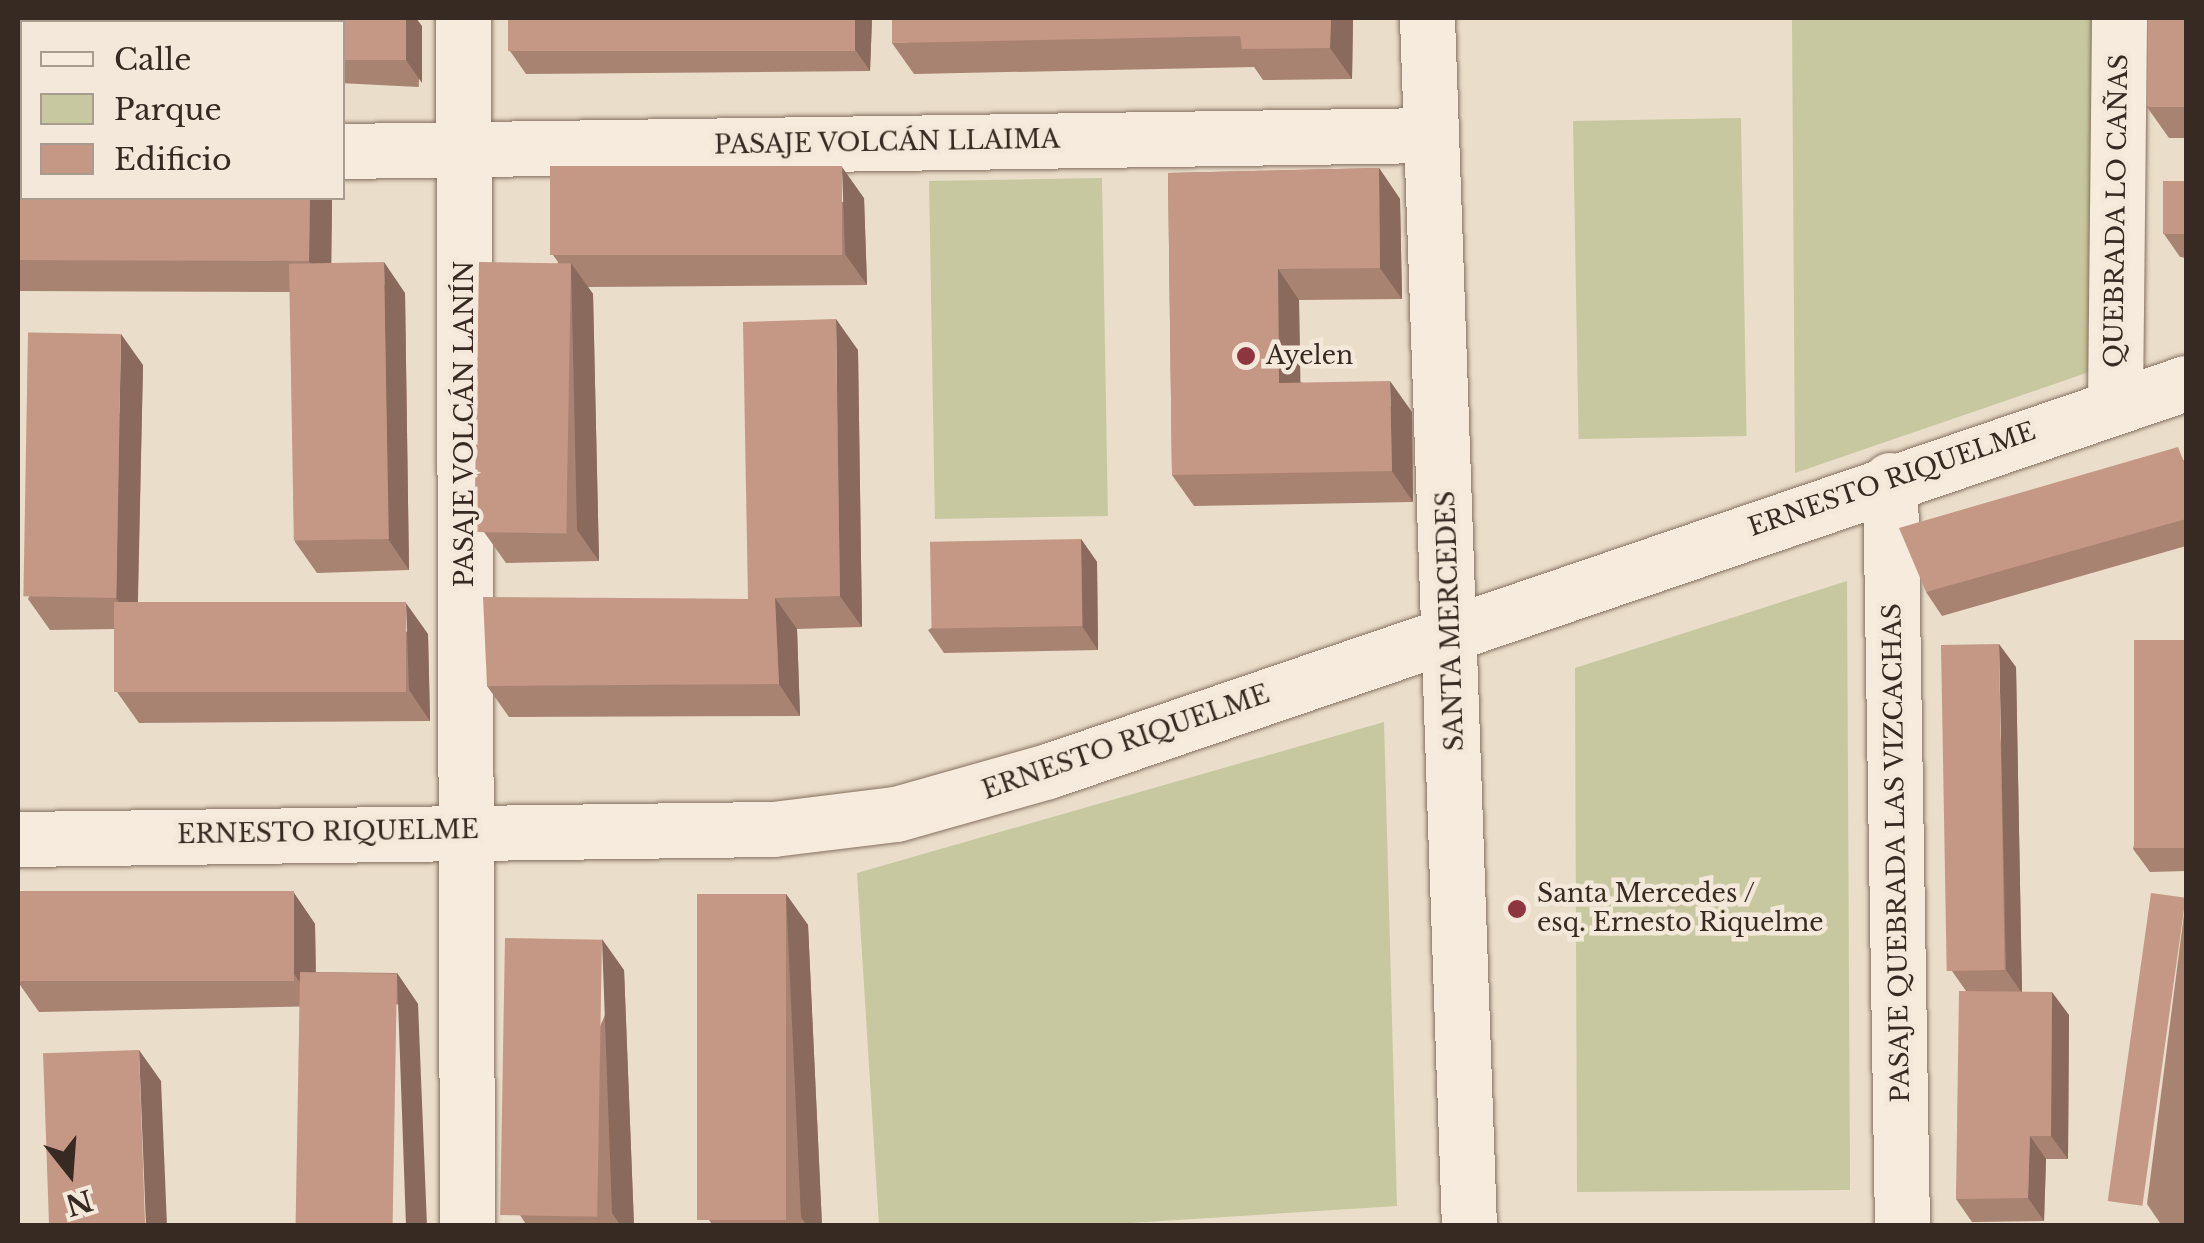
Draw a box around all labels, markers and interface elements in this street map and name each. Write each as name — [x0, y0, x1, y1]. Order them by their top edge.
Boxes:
legend — [20, 20, 345, 200]
text: Calle — [114, 41, 191, 78]
street label: QUEBRADA LO CAÑAS — [2099, 53, 2135, 369]
text: Parque — [114, 91, 222, 128]
street label: PASAJE VOLCÁN LLAIMA — [713, 125, 1061, 161]
text: Edificio — [114, 141, 232, 178]
street label: PASAJE VOLCÁN LANÍN — [450, 260, 480, 588]
place label: Ayelen — [1266, 341, 1353, 371]
marker: Ayelen — [1235, 345, 1257, 367]
street label: ERNESTO RIQUELME — [1745, 417, 2039, 543]
street label: SANTA MERCEDES — [1431, 490, 1471, 752]
street label: PASAJE QUEBRADA LAS VIZCACHAS — [1878, 602, 1916, 1104]
street label: ERNESTO RIQUELME — [979, 680, 1273, 806]
street label: ERNESTO RIQUELME — [177, 815, 479, 851]
place label: Santa Mercedes / esq. Ernesto Riquelme — [1537, 880, 1824, 939]
marker: Santa Mercedes / esq. Ernesto Riquelme — [1506, 898, 1528, 920]
north arrow — [20, 1123, 120, 1223]
text: N — [61, 1182, 97, 1223]

